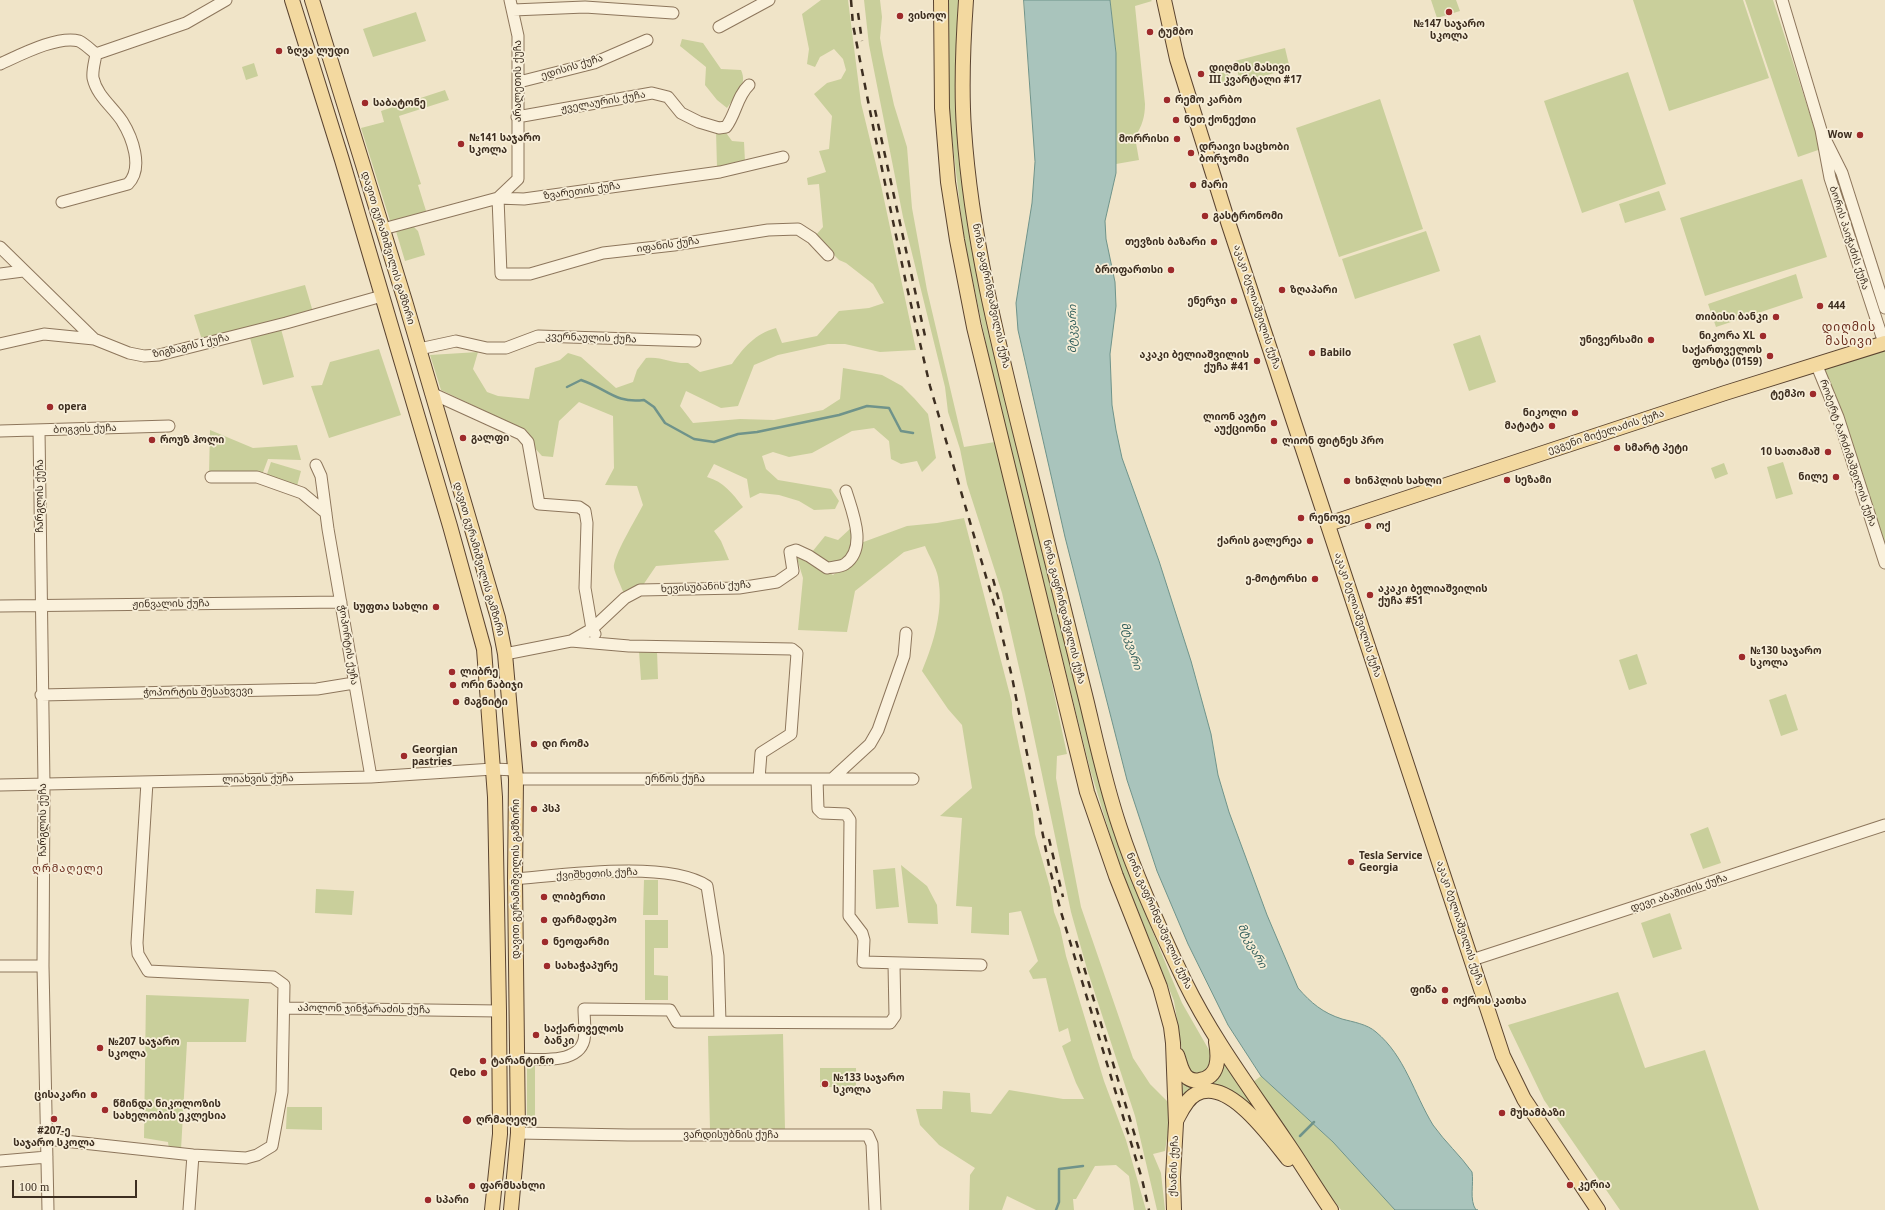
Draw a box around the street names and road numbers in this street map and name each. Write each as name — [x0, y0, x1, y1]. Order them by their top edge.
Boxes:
street label: არალეთის ქუჩა — [512, 40, 524, 122]
street label: ედისის ქუჩა — [540, 52, 604, 82]
street label: ჟველაურის ქუჩა — [560, 89, 646, 115]
street label: დავით გურამიშვილის გამზირი — [359, 170, 417, 326]
street label: ზვარეთის ქუჩა — [543, 180, 621, 202]
street label: ბორის პაიჭაძის ქუჩა — [1827, 185, 1871, 291]
street label: ნონა გაფრინდაშვილის ქუჩა — [970, 222, 1012, 370]
street label: იფანის ქუჩა — [636, 235, 700, 255]
street label: აკაკი ბელიაშვილის ქუჩა — [1231, 243, 1283, 371]
street label: კვერნაულის ქუჩა — [545, 330, 637, 346]
street label: ზიგზაგის I ქუჩა — [152, 331, 230, 361]
street label: რობერტ ბარძიმაშვილის ქუჩა — [1817, 378, 1879, 528]
street label: ევგენი მიქელაძის ქუჩა — [1546, 407, 1666, 457]
street label: ბოგვის ქუჩა — [53, 422, 117, 436]
street label: ჩარგლის ქუჩა — [34, 459, 46, 533]
street label: დავით გურამიშვილის გამზირი — [451, 481, 507, 637]
street label: ნონა გაფრინდაშვილის ქუჩა — [1040, 539, 1088, 685]
street label: აკაკი ბელიაშვილის ქუჩა — [1332, 551, 1384, 679]
street label: ხევისუბანის ქუჩა — [660, 579, 752, 595]
street label: ჟინვალის ქუჩა — [132, 597, 210, 611]
street label: ჭოპორტის ქუჩა — [336, 604, 360, 686]
street label: ჭოპორტის შესახვევი — [143, 685, 253, 699]
street label: ლიახვის ქუჩა — [222, 772, 294, 786]
street label: ერწოს ქუჩა — [645, 773, 705, 785]
street label: ჩარგლის ქუჩა — [37, 783, 49, 857]
street label: დავით გურამიშვილის გამზირი — [510, 799, 522, 959]
street label: ნონა გაფრინდაშვილის ქუჩა — [1123, 851, 1195, 991]
street label: აკაკი ბელიაშვილის ქუჩა — [1434, 859, 1486, 987]
street label: ქვიშხეთის ქუჩა — [556, 866, 638, 882]
street label: დევი აბაშიძის ქუჩა — [1629, 872, 1729, 914]
street label: აპოლონ ჯინჭარაძის ქუჩა — [298, 1002, 430, 1016]
street label: ვარდისუბნის ქუჩა — [683, 1129, 779, 1141]
street label: ქსანის ქუჩა — [1167, 1135, 1181, 1197]

